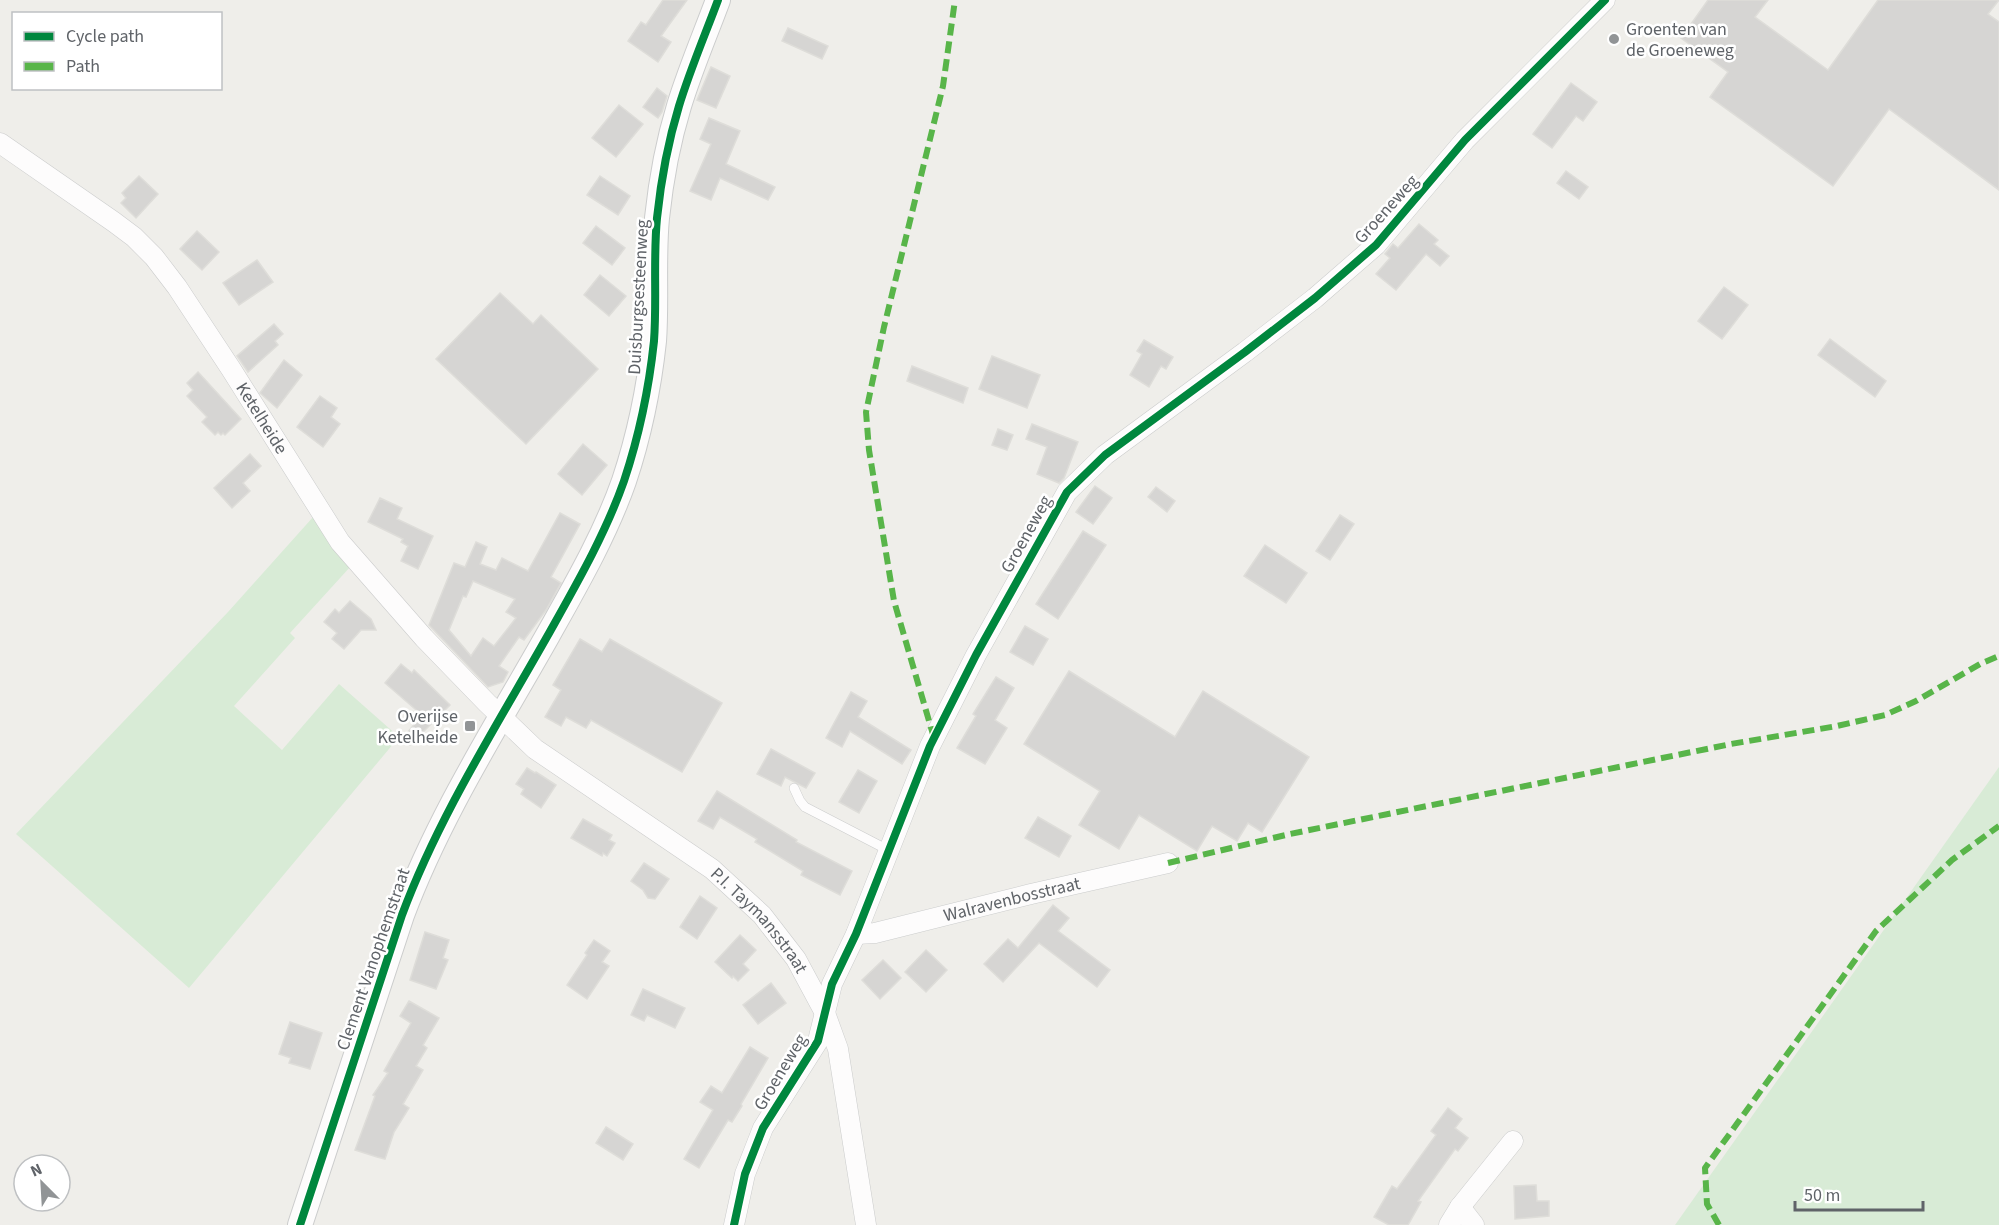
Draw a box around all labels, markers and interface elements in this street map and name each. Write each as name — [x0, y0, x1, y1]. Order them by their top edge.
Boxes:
legend — [12, 12, 222, 90]
place label: Groenten van de Groeneweg — [1626, 17, 1734, 63]
text: Cycle path — [66, 24, 144, 49]
marker: Groenten van de Groeneweg — [1607, 32, 1621, 46]
text: Path — [66, 54, 100, 79]
street label: Groeneweg — [1349, 169, 1424, 249]
street label: Duisburgsesteenweg — [622, 219, 655, 375]
street label: Ketelheide — [229, 378, 294, 459]
street label: Groeneweg — [995, 491, 1058, 578]
place label: Overijse Ketelheide — [378, 704, 458, 750]
marker: Overijse Ketelheide — [463, 719, 477, 733]
street label: P.I. Taymansstraat — [705, 862, 813, 978]
street label: Clement Vanophemstraat — [330, 865, 416, 1054]
street label: Walravenbosstraat — [941, 871, 1083, 928]
street label: Groeneweg — [748, 1029, 813, 1115]
north arrow — [12, 1153, 72, 1213]
text: N — [27, 1158, 46, 1182]
scale bar — [1795, 1174, 1922, 1212]
text: 50 m — [1804, 1183, 1840, 1208]

